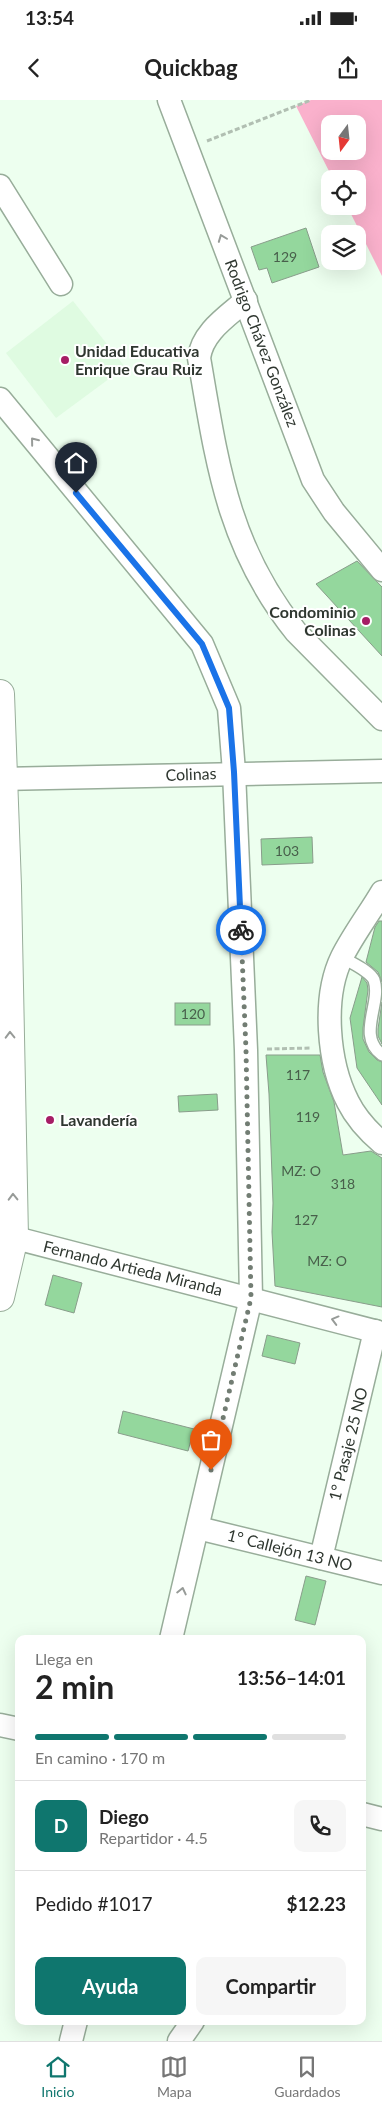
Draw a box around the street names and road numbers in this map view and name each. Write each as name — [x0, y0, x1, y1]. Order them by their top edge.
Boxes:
street label: Rodrigo Chávez González — [222, 256, 303, 429]
street label: Colinas — [165, 763, 217, 784]
street label: Fernando Artieda Miranda — [42, 1236, 225, 1299]
street label: 1° Pasaje 25 NO — [324, 1385, 371, 1503]
street label: 1° Callejón 13 NO — [226, 1525, 355, 1574]

